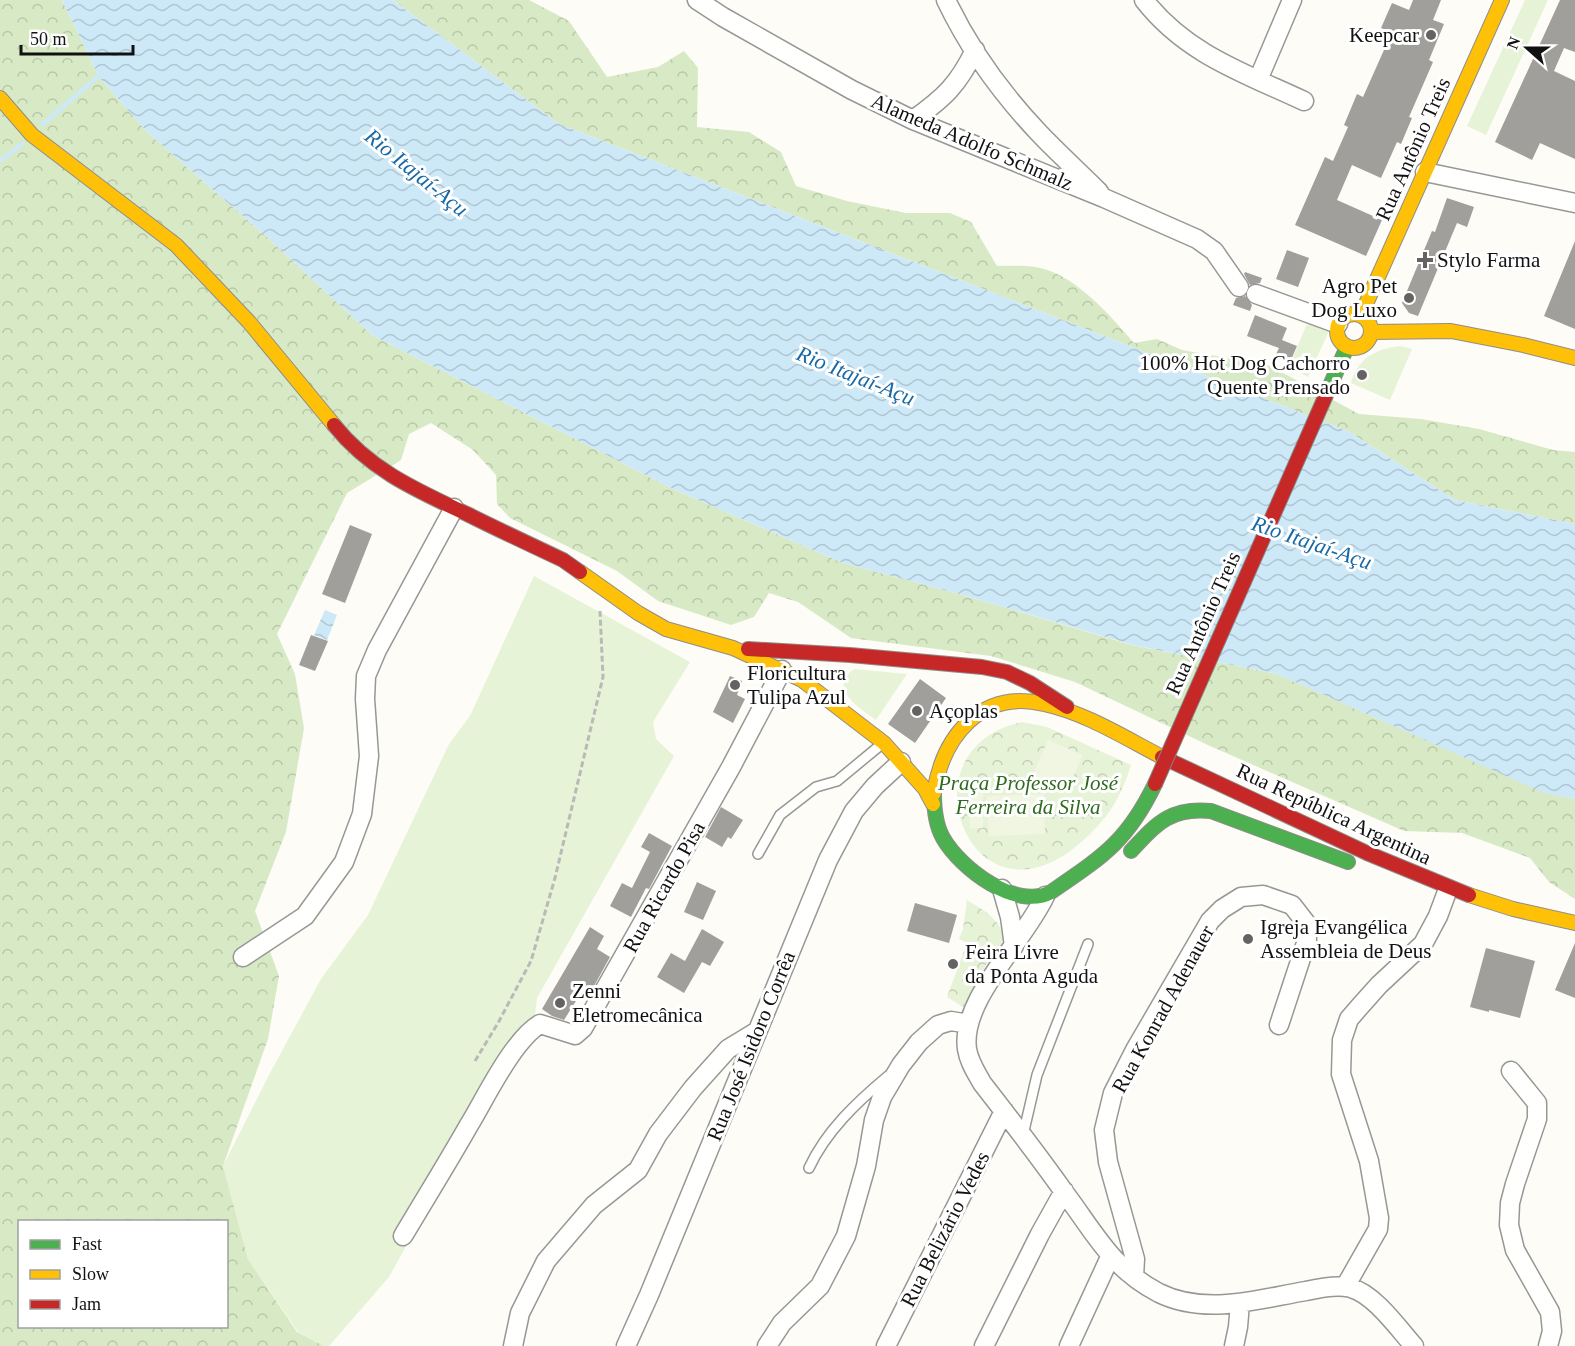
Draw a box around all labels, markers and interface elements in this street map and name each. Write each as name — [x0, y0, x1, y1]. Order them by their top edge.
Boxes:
scale bar — [21, 18, 134, 56]
north arrow — [1497, 18, 1557, 78]
place label: Keepcar — [1349, 23, 1419, 47]
marker: Keepcar — [1424, 28, 1438, 42]
text: 50 m — [30, 29, 67, 49]
text: N — [1503, 34, 1524, 51]
street label: Rua Antônio Treis — [1371, 74, 1455, 224]
street label: Alameda Adolfo Schmalz — [867, 89, 1077, 195]
water label: Rio Itajaí-Açu — [359, 123, 473, 222]
place label: Stylo Farma — [1437, 248, 1541, 272]
marker: Stylo Farma — [1418, 253, 1432, 267]
place label: Agro Pet Dog Luxo — [1311, 274, 1397, 322]
marker: Agro Pet Dog Luxo — [1402, 291, 1416, 305]
water label: Rio Itajaí-Açu — [792, 340, 919, 411]
place label: 100% Hot Dog Cachorro Quente Prensado — [1139, 351, 1350, 399]
marker: 100% Hot Dog Cachorro Quente Prensado — [1355, 368, 1369, 382]
water label: Rio Itajaí-Açu — [1248, 510, 1375, 575]
street label: Rua Antônio Treis — [1161, 548, 1245, 698]
place label: Floricultura Tulipa Azul — [747, 661, 847, 709]
marker: Floricultura Tulipa Azul — [728, 678, 742, 692]
place label: Açoplas — [929, 699, 998, 723]
marker: Açoplas — [910, 704, 924, 718]
street label: Rua República Argentina — [1233, 758, 1436, 870]
park label: Praça Professor José Ferreira da Silva — [937, 771, 1120, 819]
street label: Rua Ricardo Pisa — [618, 817, 710, 957]
place label: Igreja Evangélica Assembleia de Deus — [1260, 915, 1431, 963]
street label: Rua Konrad Adenauer — [1107, 921, 1219, 1097]
marker: Igreja Evangélica Assembleia de Deus — [1241, 932, 1255, 946]
place label: Feira Livre da Ponta Aguda — [965, 940, 1099, 988]
street label: Rua José Isidoro Corrêa — [702, 947, 800, 1144]
marker: Feira Livre da Ponta Aguda — [946, 957, 960, 971]
place label: Zenni Eletromecânica — [572, 979, 703, 1027]
marker: Zenni Eletromecânica — [553, 996, 567, 1010]
street label: Rua Belizário Vedes — [895, 1147, 995, 1311]
legend — [18, 1220, 228, 1328]
text: Fast — [72, 1234, 102, 1254]
text: Slow — [72, 1264, 109, 1284]
text: Jam — [72, 1294, 101, 1314]

